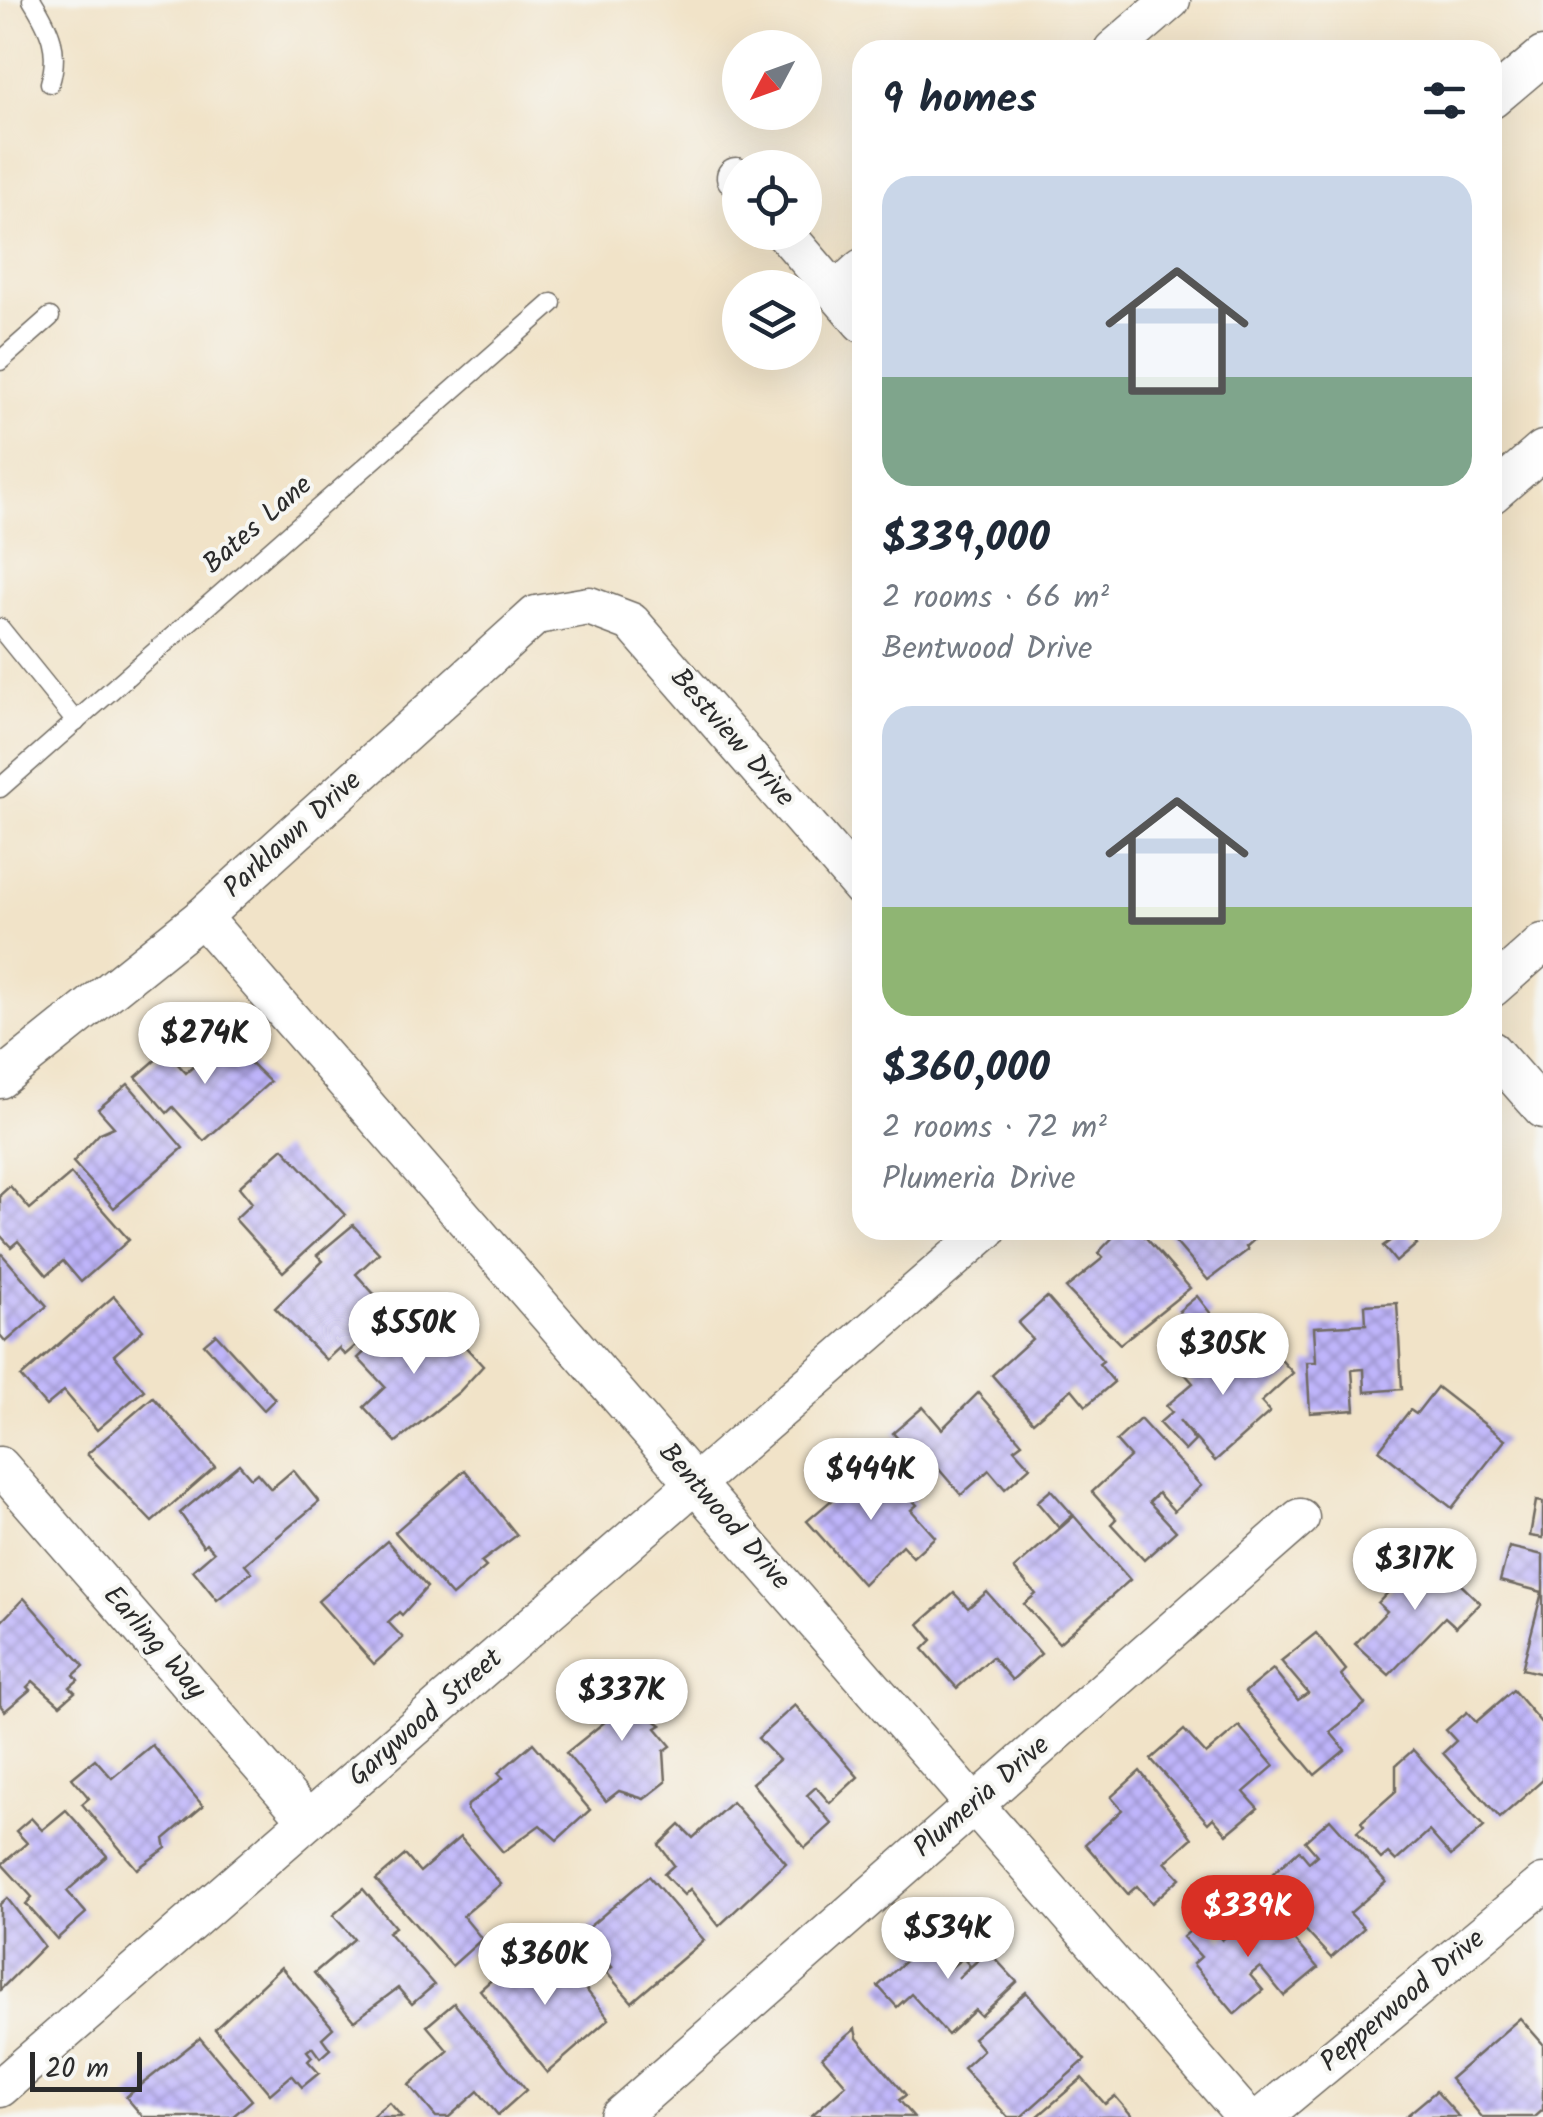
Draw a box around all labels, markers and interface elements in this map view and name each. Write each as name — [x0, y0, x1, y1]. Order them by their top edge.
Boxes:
north arrow — [722, 30, 822, 130]
map controls — [722, 30, 822, 370]
text: 9 homes — [882, 67, 1037, 134]
icon: filters — [1417, 73, 1472, 128]
button: locate — [722, 150, 822, 250]
icon: home — [1087, 241, 1267, 421]
button: layers — [722, 270, 822, 370]
street label: Bates Lane — [193, 464, 323, 586]
text: $339,000 — [882, 506, 1050, 573]
text: 2 rooms · 66 m² — [882, 573, 1109, 624]
text: Bentwood Drive — [882, 624, 1092, 675]
street label: Bestview Drive — [658, 658, 806, 818]
street label: Parklawn Drive — [213, 760, 373, 910]
icon: home — [1087, 771, 1267, 951]
pin: $274K — [135, 1002, 275, 1087]
text: $274K — [160, 1009, 250, 1060]
text: $360,000 — [882, 1036, 1050, 1103]
text: 2 rooms · 72 m² — [882, 1103, 1107, 1154]
text: Plumeria Drive — [882, 1154, 1075, 1205]
pin: $550K — [344, 1292, 484, 1377]
text: $550K — [370, 1299, 458, 1350]
pin: $305K — [1153, 1313, 1293, 1398]
text: $305K — [1179, 1320, 1267, 1371]
street label: Bentwood Drive — [647, 1433, 802, 1601]
pin: $444K — [801, 1438, 941, 1523]
text: $444K — [826, 1445, 916, 1496]
pin: $317K — [1345, 1528, 1485, 1613]
text: $317K — [1375, 1535, 1455, 1586]
street label: Earling Way — [91, 1575, 217, 1711]
street label: Garywood Street — [338, 1637, 514, 1798]
pin: $337K — [552, 1659, 692, 1744]
text: $337K — [578, 1666, 666, 1717]
street label: Plumeria Drive — [903, 1724, 1061, 1869]
pin: $339K — [1178, 1875, 1318, 1960]
text: $339K — [1203, 1882, 1293, 1933]
pin: $534K — [878, 1897, 1018, 1982]
text: $534K — [903, 1904, 993, 1955]
street label: Pepperwood Drive — [1310, 1918, 1496, 2084]
pin: $360K — [475, 1923, 615, 2008]
text: $360K — [500, 1930, 590, 1981]
scale bar — [30, 2047, 142, 2092]
text: 20 m — [45, 2047, 109, 2092]

